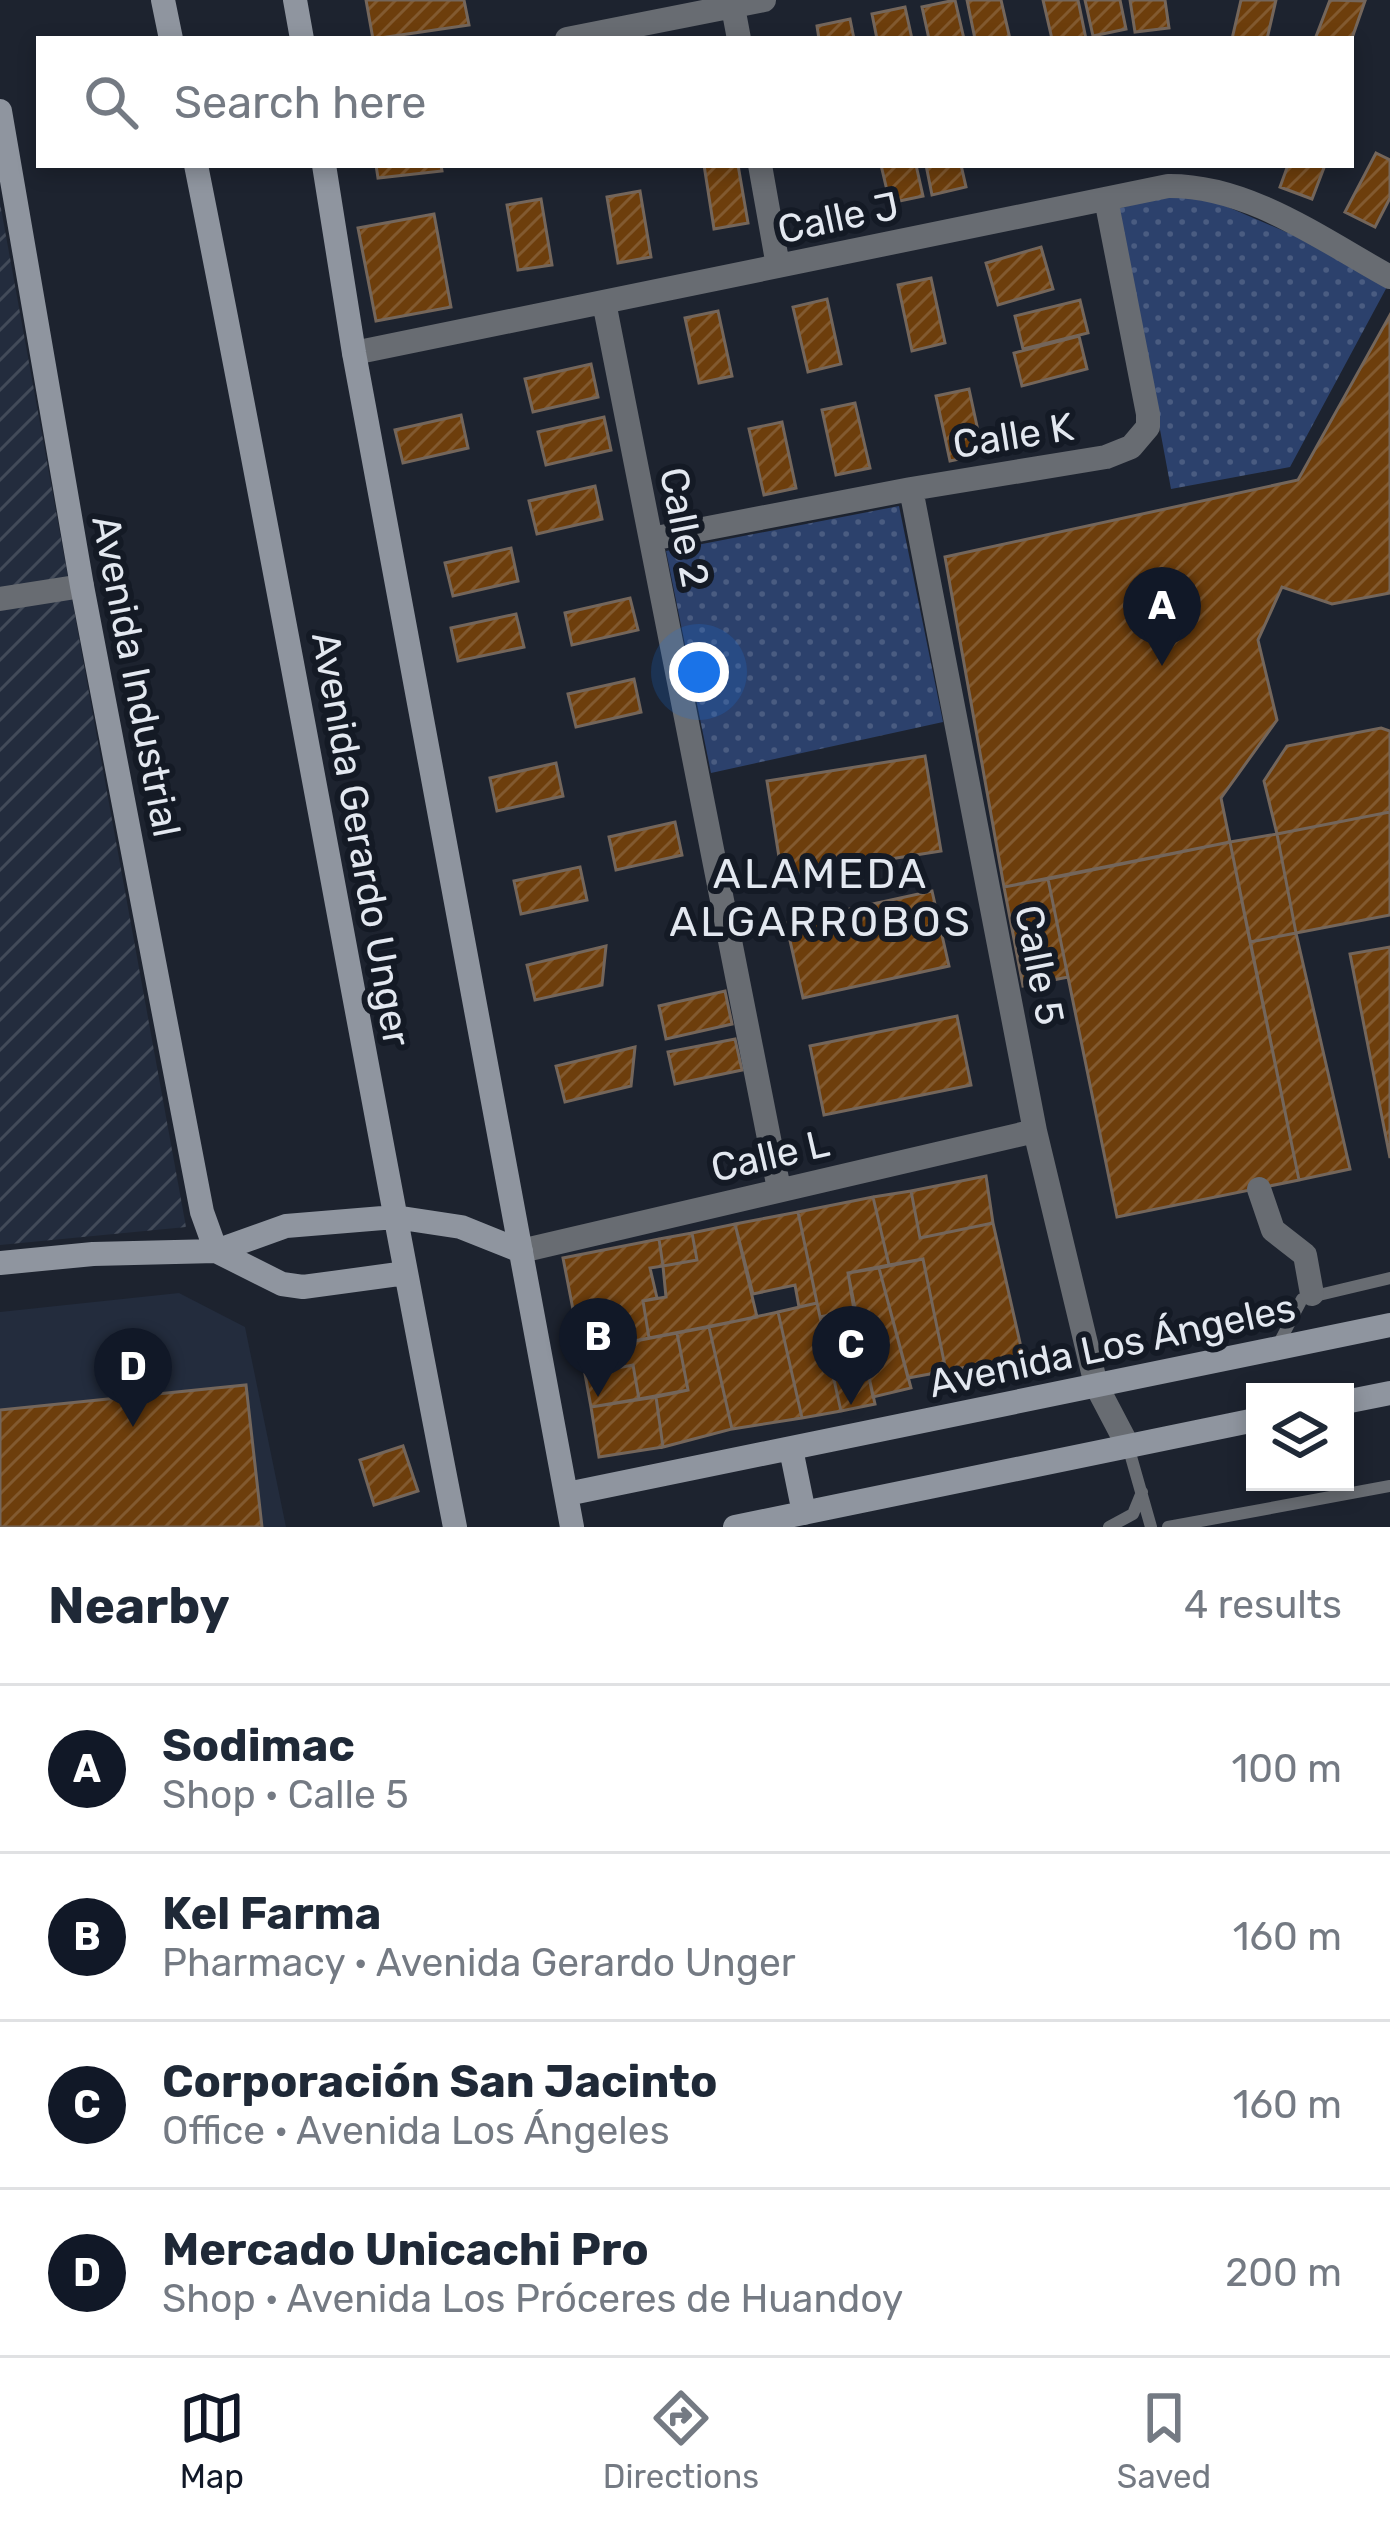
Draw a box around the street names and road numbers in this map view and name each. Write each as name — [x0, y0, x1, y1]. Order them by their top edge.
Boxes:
street label: Calle J — [773, 183, 903, 253]
street label: Calle K — [950, 404, 1077, 468]
street label: Calle 2 — [650, 464, 718, 591]
street label: Avenida Industrial — [82, 512, 190, 841]
street label: Avenida Gerardo Unger — [302, 628, 420, 1050]
street label: Calle 5 — [1005, 901, 1073, 1029]
street label: Calle L — [707, 1120, 834, 1192]
street label: Avenida Los Ángeles — [925, 1285, 1300, 1407]

